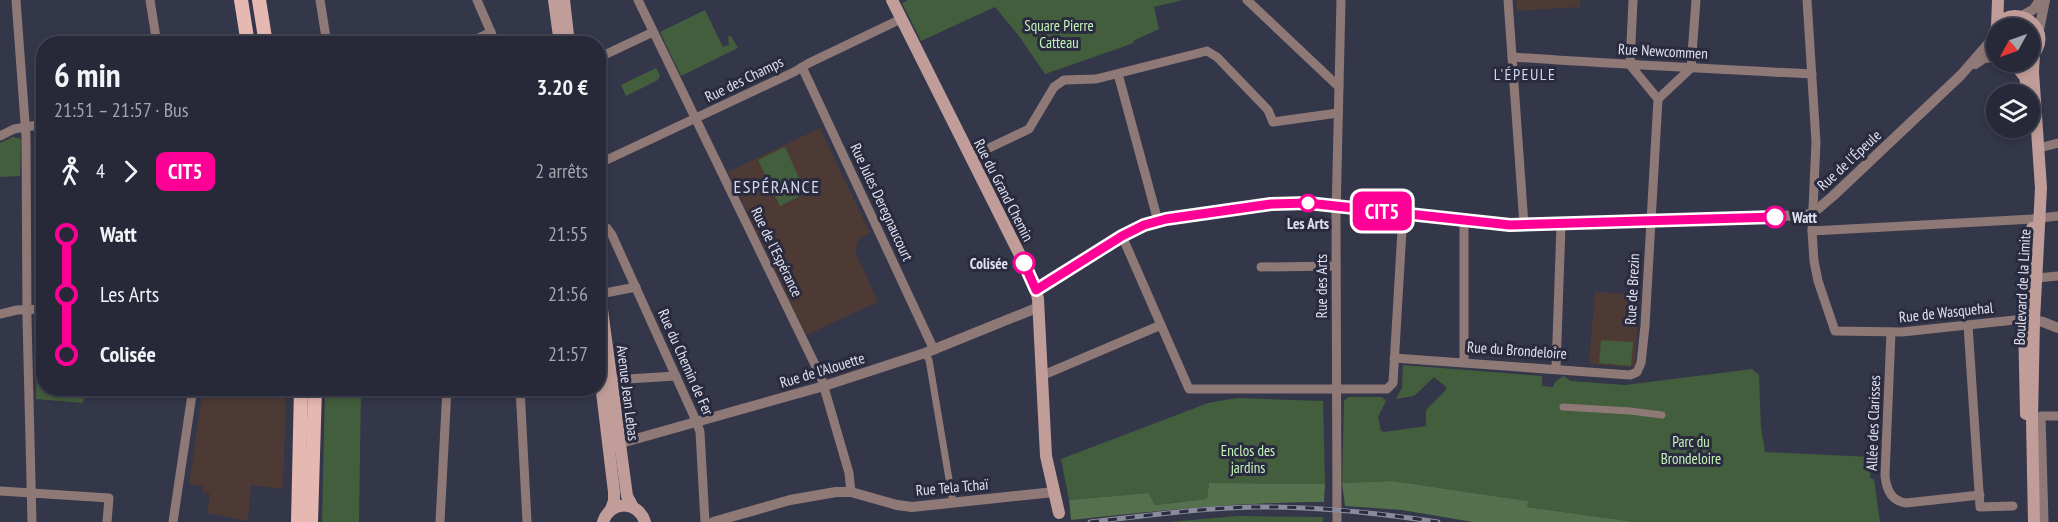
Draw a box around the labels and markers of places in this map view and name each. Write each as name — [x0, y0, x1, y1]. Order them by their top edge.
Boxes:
marker: Les Arts — [1299, 194, 1317, 212]
marker: Watt — [1764, 206, 1786, 228]
place label: Watt — [1791, 208, 1818, 227]
place label: Les Arts — [1287, 214, 1329, 233]
marker: Colisée — [1013, 252, 1035, 274]
place label: Colisée — [970, 254, 1008, 273]

